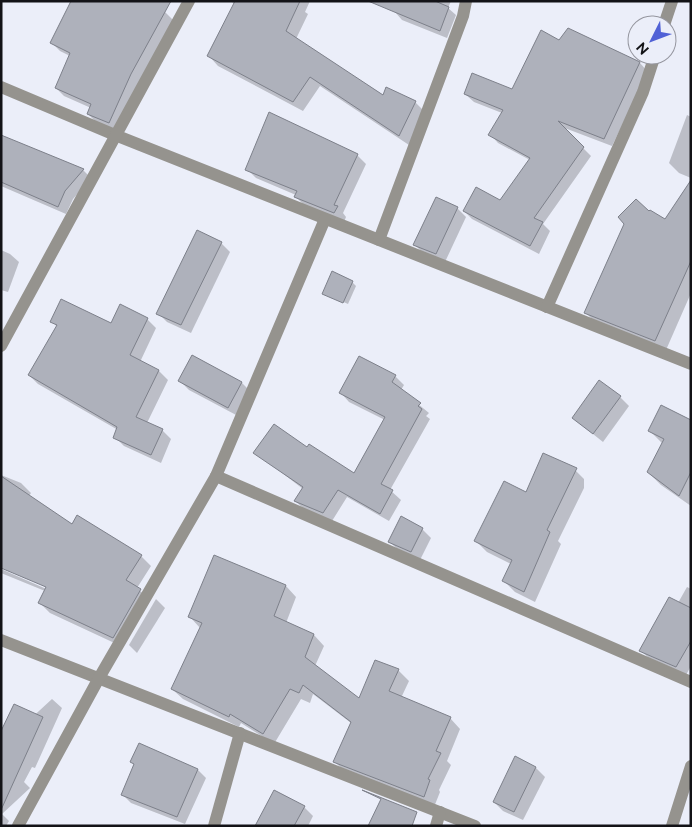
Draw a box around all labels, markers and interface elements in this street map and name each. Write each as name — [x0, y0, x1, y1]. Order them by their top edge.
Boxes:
north arrow — [627, 15, 677, 65]
text: N — [633, 39, 652, 58]

